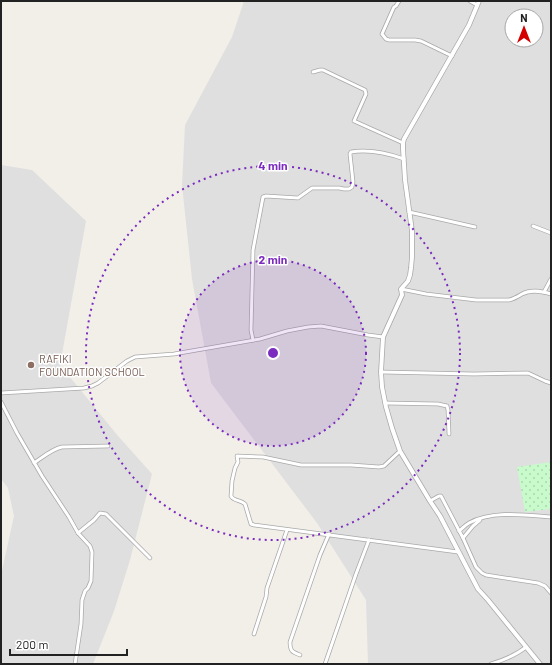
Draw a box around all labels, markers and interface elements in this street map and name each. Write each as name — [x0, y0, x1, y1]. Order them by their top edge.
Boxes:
north arrow — [504, 8, 544, 48]
text: N — [520, 11, 528, 24]
text: 4 min — [258, 158, 288, 172]
text: 2 min — [259, 252, 287, 266]
centre of rings — [266, 346, 280, 360]
place label: RAFIKI FOUNDATION SCHOOL — [39, 352, 145, 378]
marker: RAFIKI FOUNDATION SCHOOL — [26, 360, 36, 370]
scale bar — [10, 631, 127, 657]
text: 200 m — [16, 637, 48, 651]

